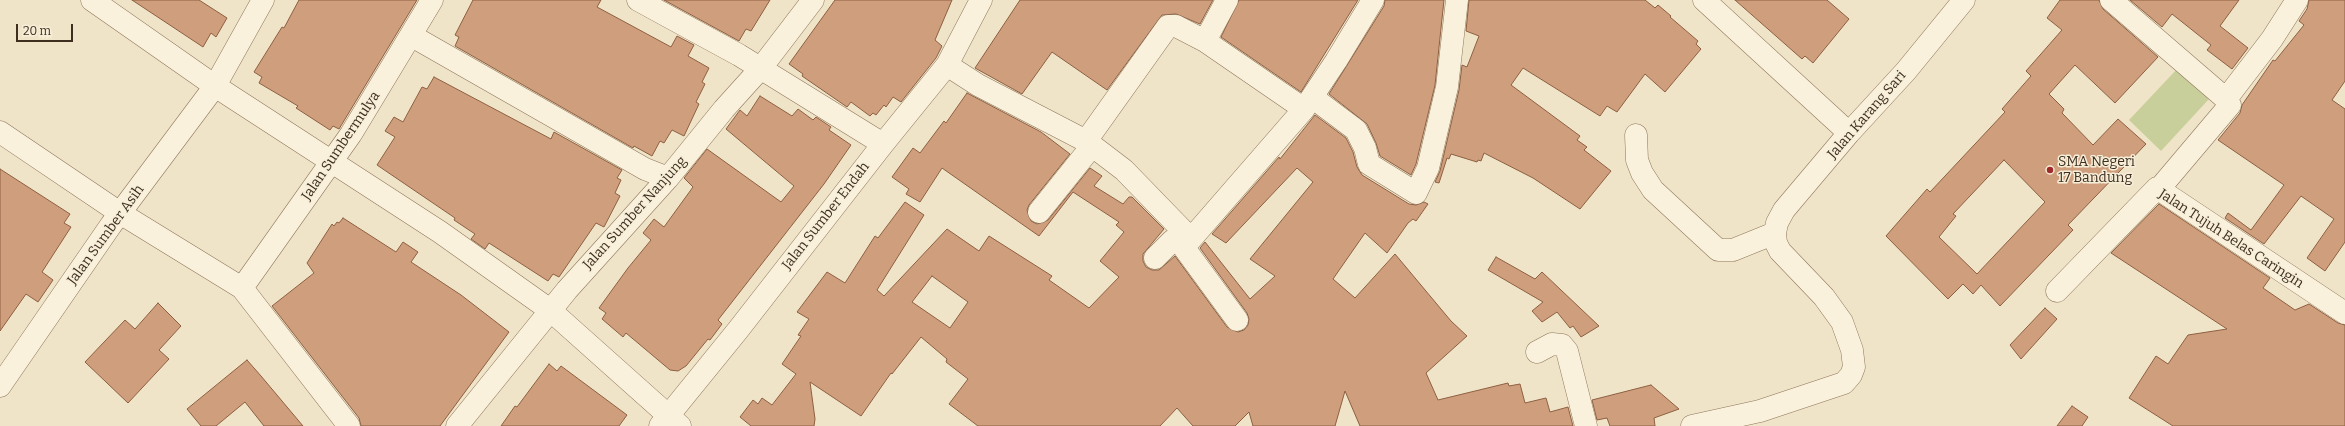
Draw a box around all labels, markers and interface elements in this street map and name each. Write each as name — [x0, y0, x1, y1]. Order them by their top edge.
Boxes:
scale bar — [18, 16, 75, 42]
text: 20 m — [23, 24, 51, 38]
street label: Jalan Karang Sari — [1824, 68, 1910, 162]
street label: Jalan Sumbermulya — [298, 88, 384, 204]
street label: Jalan Sumber Nanjung — [580, 153, 690, 273]
place label: SMA Negeri 17 Bandung — [2058, 154, 2135, 186]
street label: Jalan Sumber Endah — [779, 159, 873, 273]
marker: SMA Negeri 17 Bandung — [2045, 165, 2055, 175]
street label: Jalan Sumber Asih — [64, 182, 148, 288]
street label: Jalan Tujuh Belas Caringin — [2155, 186, 2307, 292]

